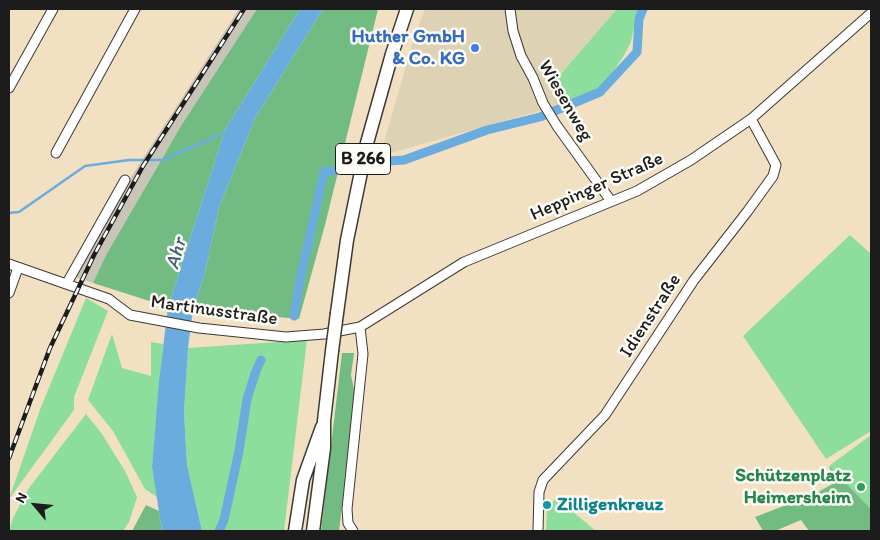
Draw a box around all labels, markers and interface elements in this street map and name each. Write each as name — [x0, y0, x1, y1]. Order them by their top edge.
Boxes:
place label: Huther GmbH & Co. KG — [352, 26, 465, 70]
marker: Huther GmbH & Co. KG — [469, 42, 481, 54]
street label: Wiesenweg — [533, 56, 597, 146]
road number: B 266 — [336, 144, 390, 174]
street label: Heppinger Straße — [527, 147, 667, 227]
water label: Ahr — [161, 236, 193, 272]
street label: Idienstraße — [616, 270, 686, 362]
street label: Martinusstraße — [149, 291, 279, 331]
place label: Schützenplatz Heimersheim — [735, 465, 851, 509]
north arrow — [10, 480, 60, 530]
marker: Schützenplatz Heimersheim — [855, 481, 867, 493]
text: N — [12, 490, 31, 506]
place label: Zilligenkreuz — [557, 494, 663, 516]
marker: Zilligenkreuz — [541, 499, 553, 511]

